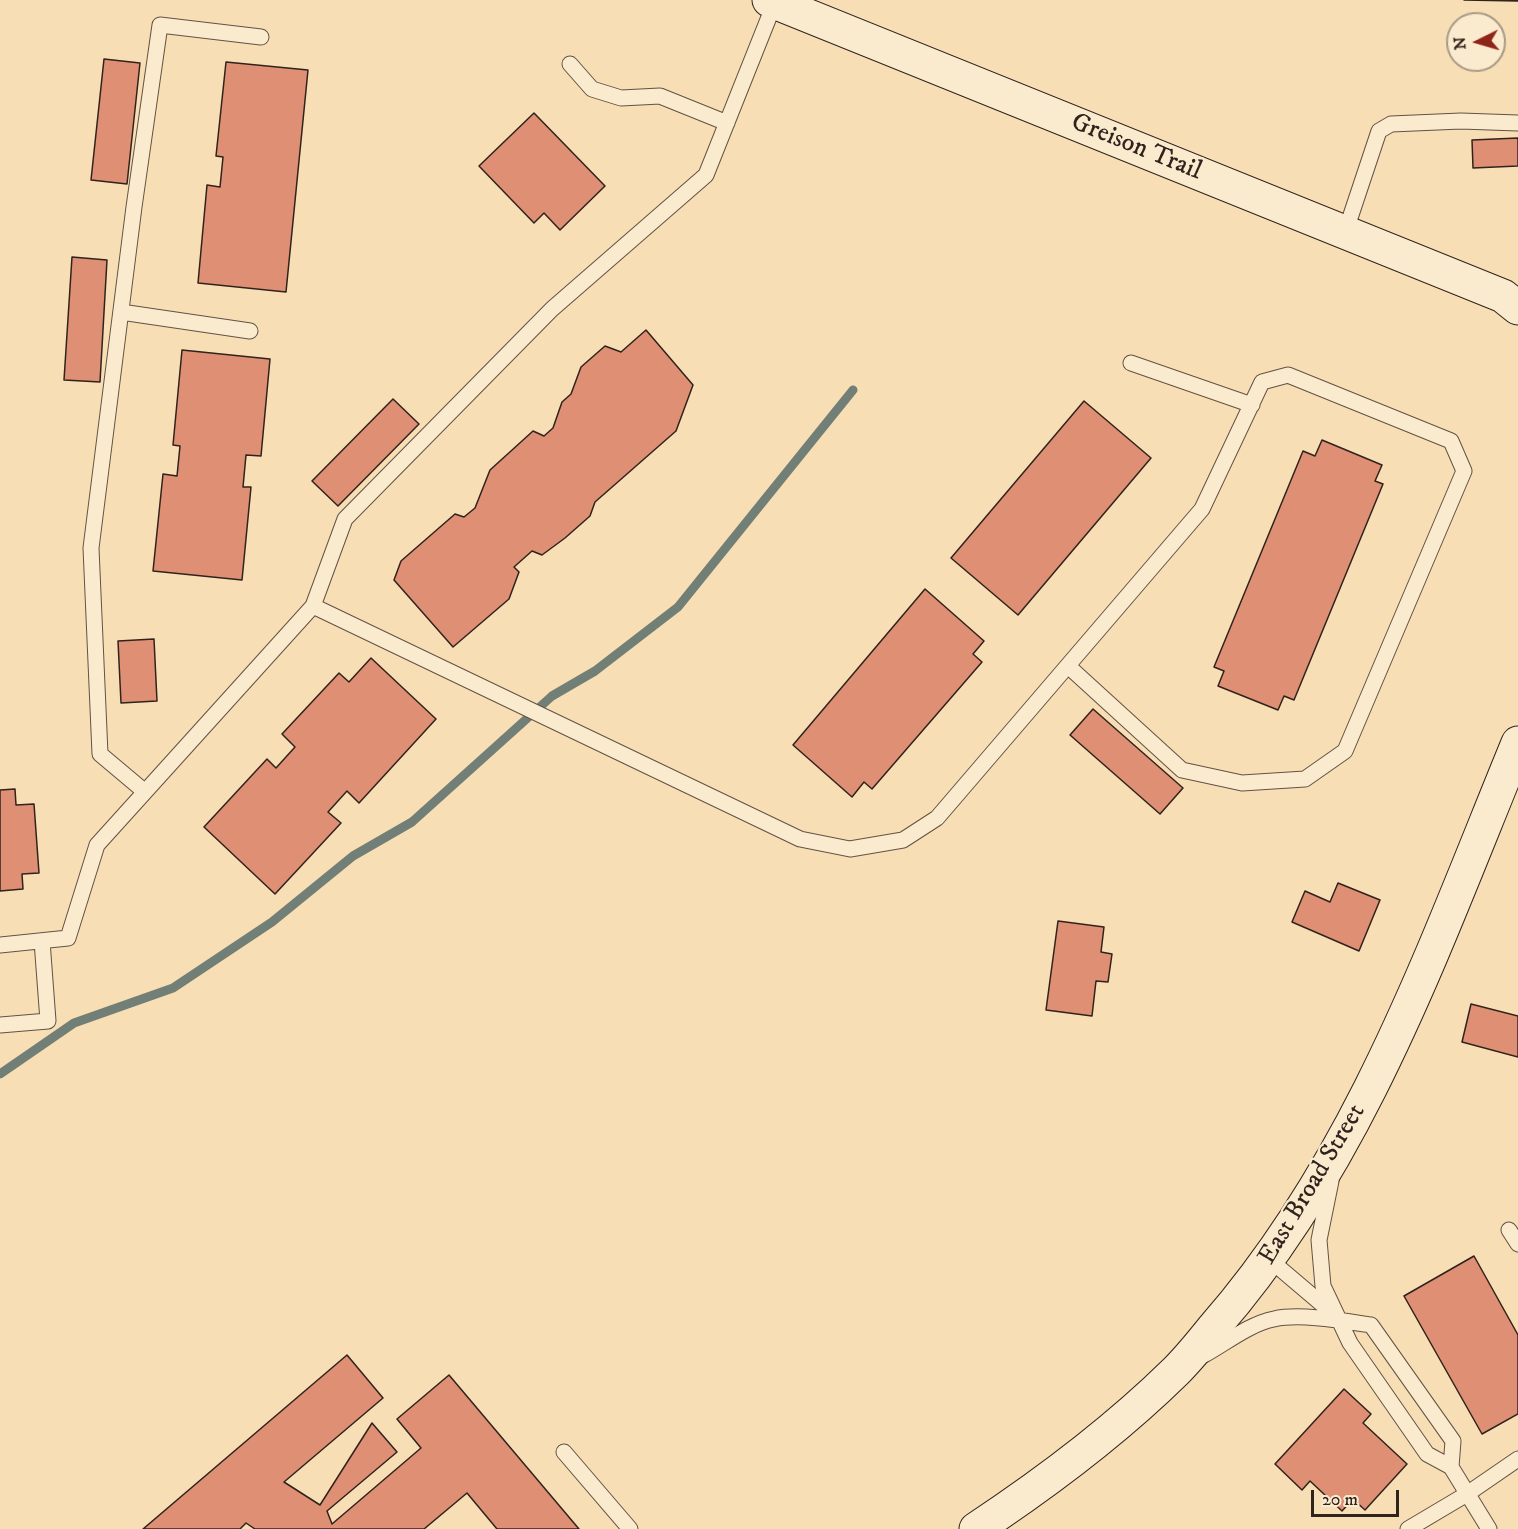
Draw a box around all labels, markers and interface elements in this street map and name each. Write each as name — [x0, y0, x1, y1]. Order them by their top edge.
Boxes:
north arrow — [1446, 12, 1506, 72]
text: N — [1450, 36, 1471, 51]
street label: Greison Trail — [1066, 108, 1206, 188]
street label: East Broad Street — [1253, 1099, 1373, 1271]
scale bar — [1314, 1478, 1402, 1516]
text: 20 m — [1322, 1489, 1358, 1511]

